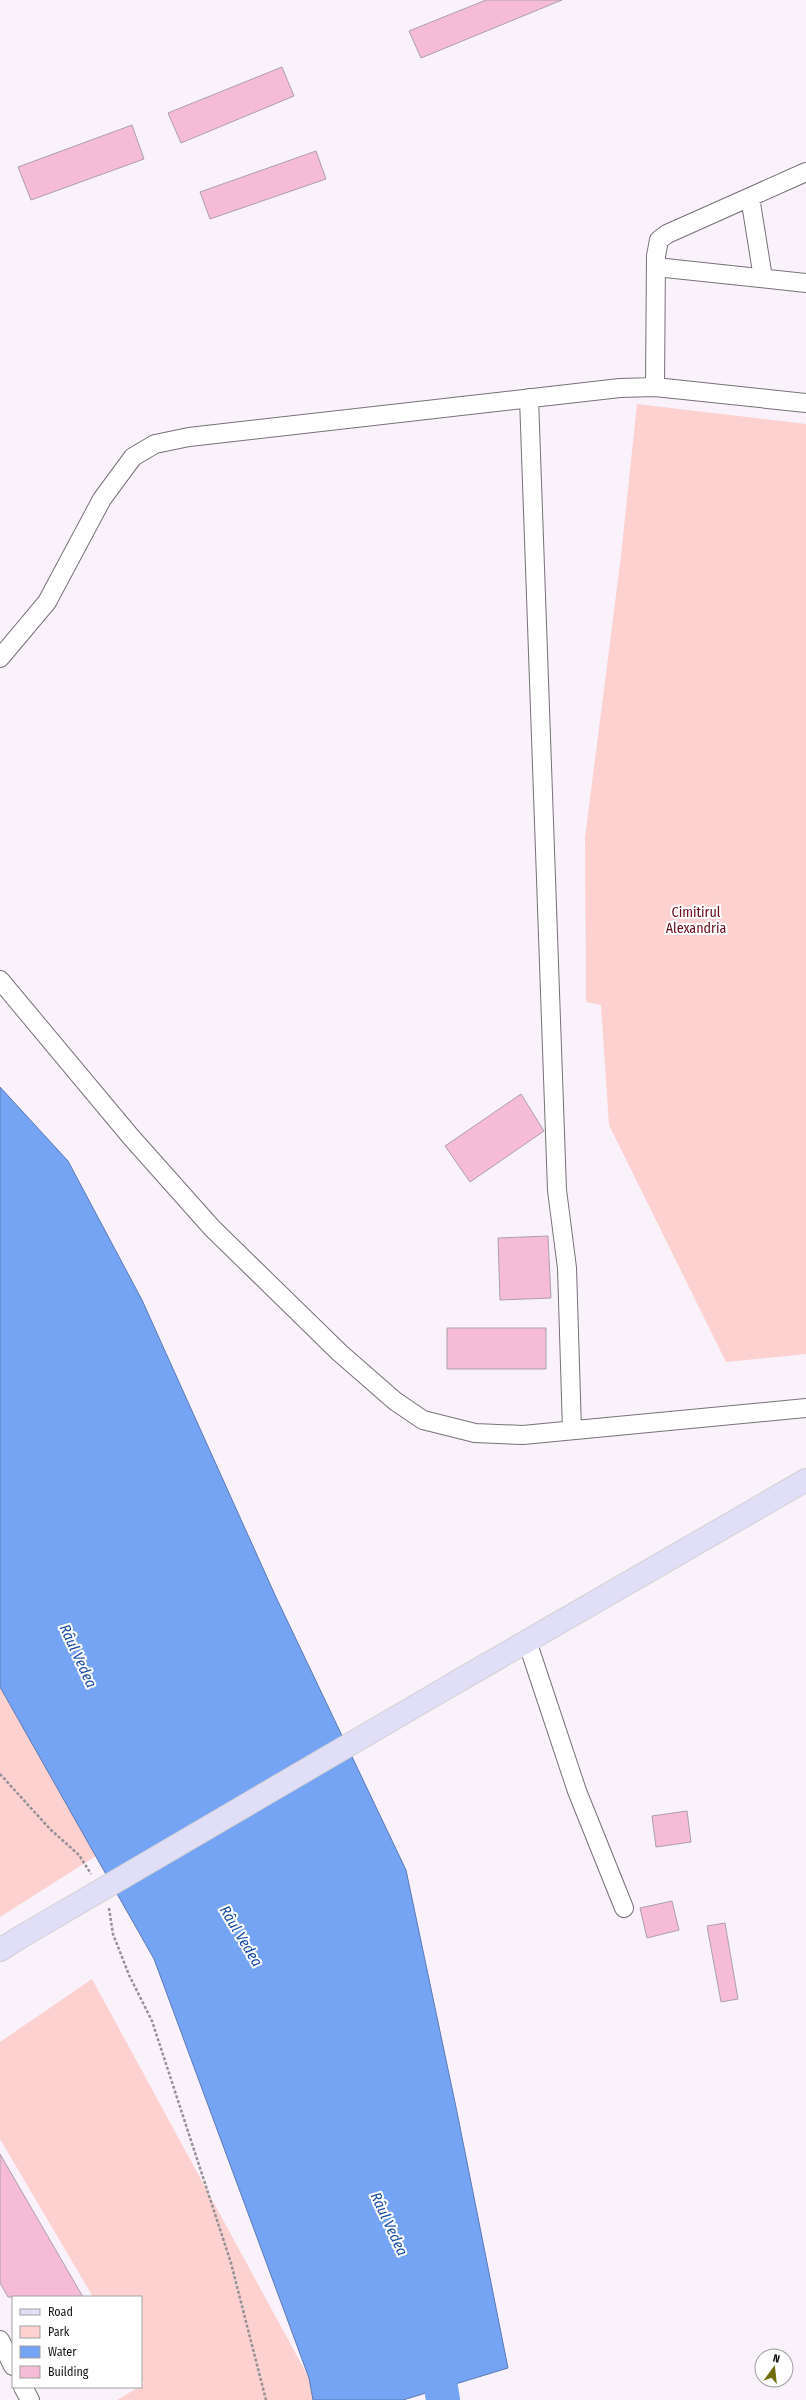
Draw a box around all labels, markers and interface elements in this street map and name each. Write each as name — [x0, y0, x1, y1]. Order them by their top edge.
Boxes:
park label: Cimitirul Alexandria — [666, 904, 726, 937]
water label: Râul Vedea — [56, 1621, 101, 1691]
water label: Râul Vedea — [216, 1902, 266, 1970]
water label: Râul Vedea — [367, 2189, 412, 2259]
legend — [12, 2296, 142, 2388]
text: Road — [48, 2305, 73, 2319]
text: Park — [48, 2325, 70, 2339]
text: Water — [48, 2345, 77, 2359]
north arrow — [754, 2348, 794, 2388]
text: N — [772, 2352, 781, 2366]
text: Building — [48, 2365, 89, 2379]

